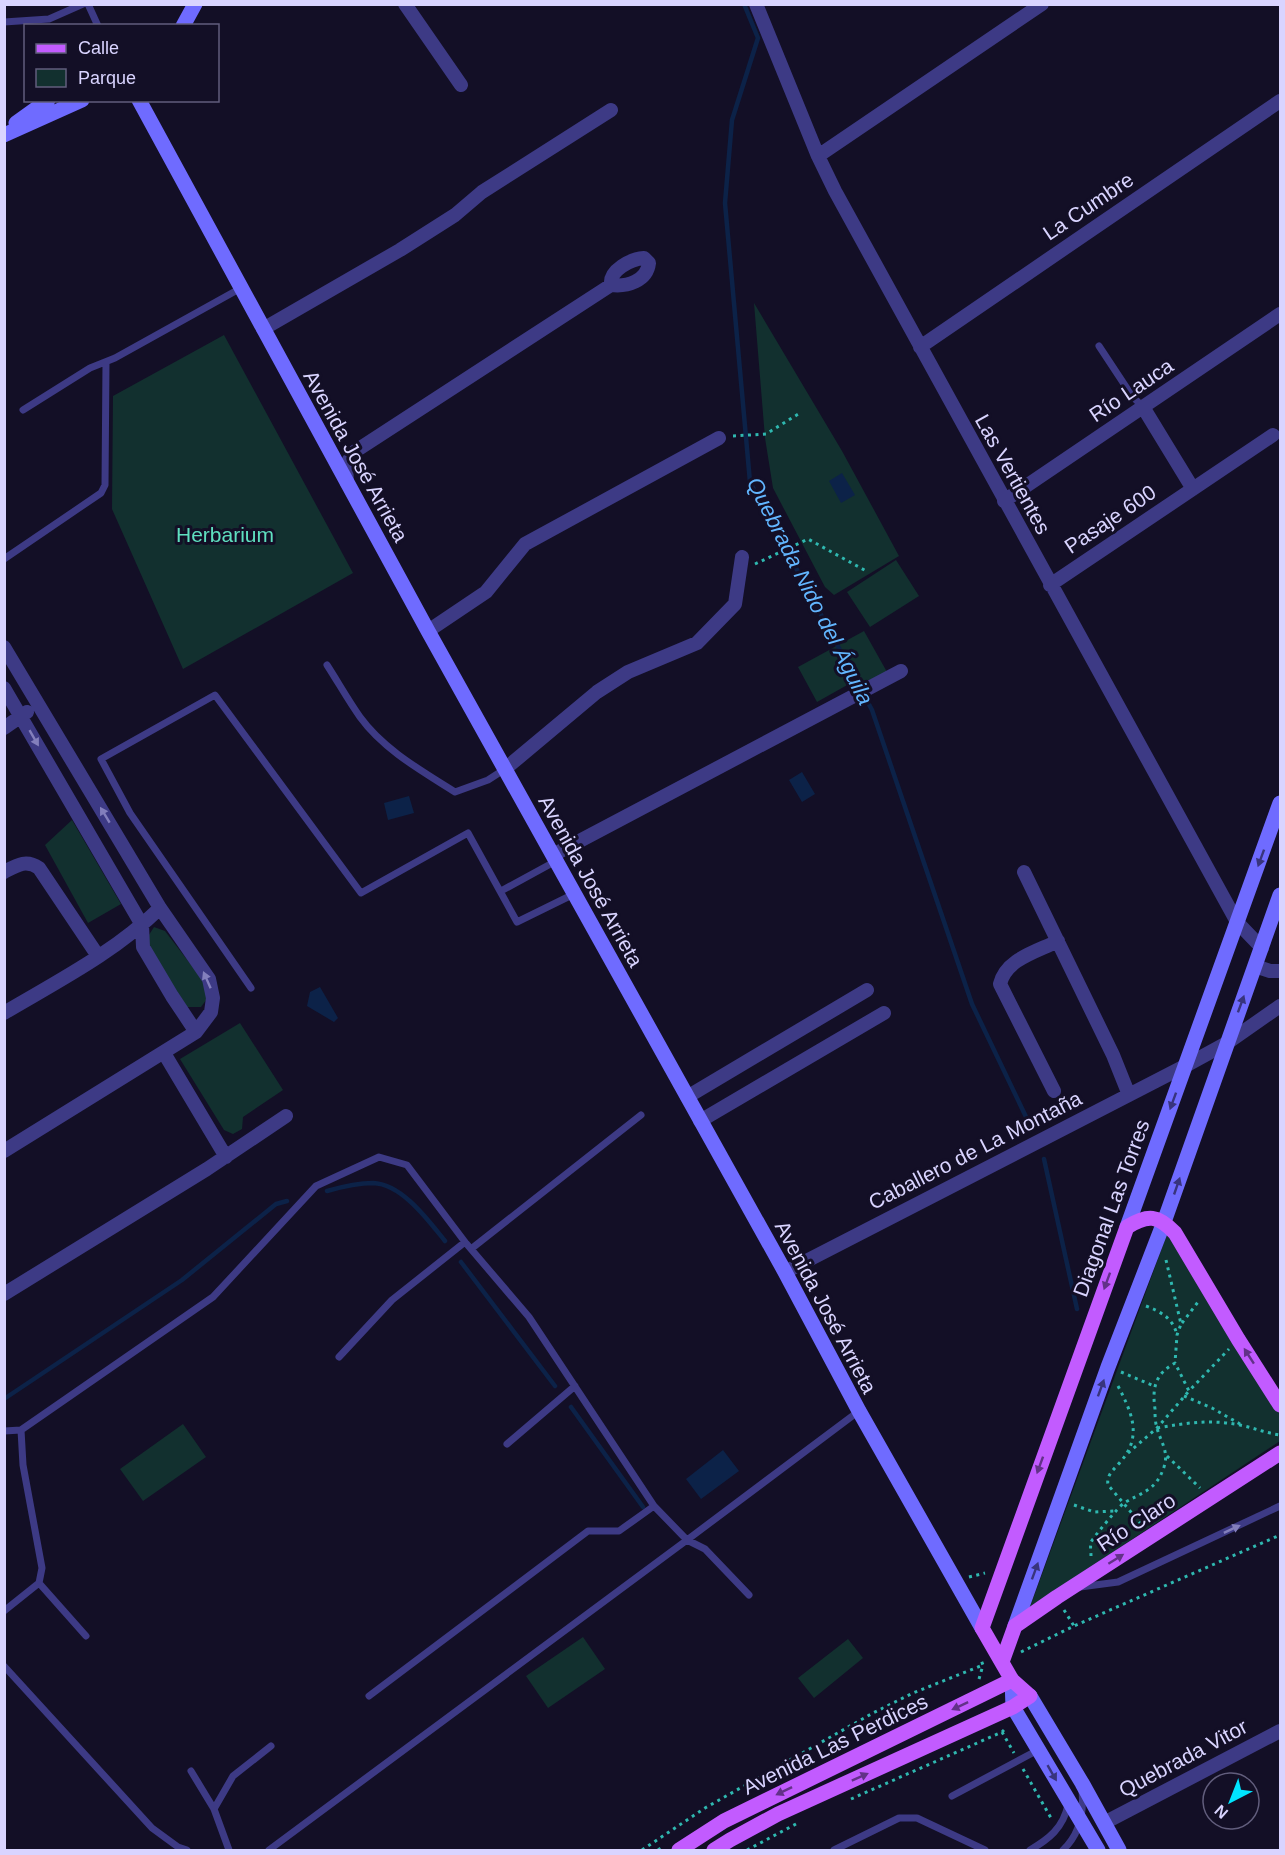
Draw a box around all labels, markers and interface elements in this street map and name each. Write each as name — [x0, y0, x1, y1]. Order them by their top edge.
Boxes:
legend — [24, 24, 219, 102]
text: Calle — [78, 38, 119, 58]
text: Parque — [78, 68, 136, 88]
street label: La Cumbre — [1039, 167, 1137, 245]
street label: Río Lauca — [1085, 354, 1177, 426]
street label: Avenida José Arrieta — [299, 366, 413, 546]
street label: Las Vertientes — [971, 410, 1055, 538]
water label: Quebrada Nido del Águila — [742, 473, 878, 709]
street label: Pasaje 600 — [1060, 480, 1160, 558]
park label: Herbarium — [176, 523, 274, 546]
one-way arrow — [29, 730, 40, 746]
street label: Avenida José Arrieta — [534, 791, 648, 971]
one-way arrow — [99, 807, 110, 823]
one-way arrow — [1255, 849, 1265, 867]
one-way arrow — [202, 971, 212, 989]
one-way arrow — [1237, 995, 1247, 1013]
street label: Caballero de La Montaña — [865, 1086, 1086, 1214]
one-way arrow — [1167, 1092, 1177, 1110]
street label: Diagonal Las Torres — [1068, 1116, 1154, 1300]
one-way arrow — [1173, 1177, 1183, 1195]
street label: Avenida José Arrieta — [771, 1217, 881, 1398]
one-way arrow — [1102, 1273, 1112, 1291]
one-way arrow — [1244, 1348, 1255, 1364]
one-way arrow — [1096, 1379, 1106, 1397]
one-way arrow — [1035, 1456, 1045, 1474]
street label: Río Claro — [1093, 1488, 1179, 1556]
one-way arrow — [1224, 1524, 1241, 1533]
one-way arrow — [1108, 1554, 1124, 1565]
one-way arrow — [1030, 1562, 1040, 1580]
street label: Avenida Las Perdices — [739, 1689, 931, 1799]
one-way arrow — [952, 1702, 969, 1711]
street label: Quebrada Vitor — [1115, 1715, 1251, 1801]
one-way arrow — [1046, 1765, 1057, 1781]
north arrow — [1201, 1771, 1261, 1831]
one-way arrow — [851, 1772, 868, 1781]
one-way arrow — [776, 1786, 793, 1795]
text: N — [1211, 1802, 1231, 1822]

